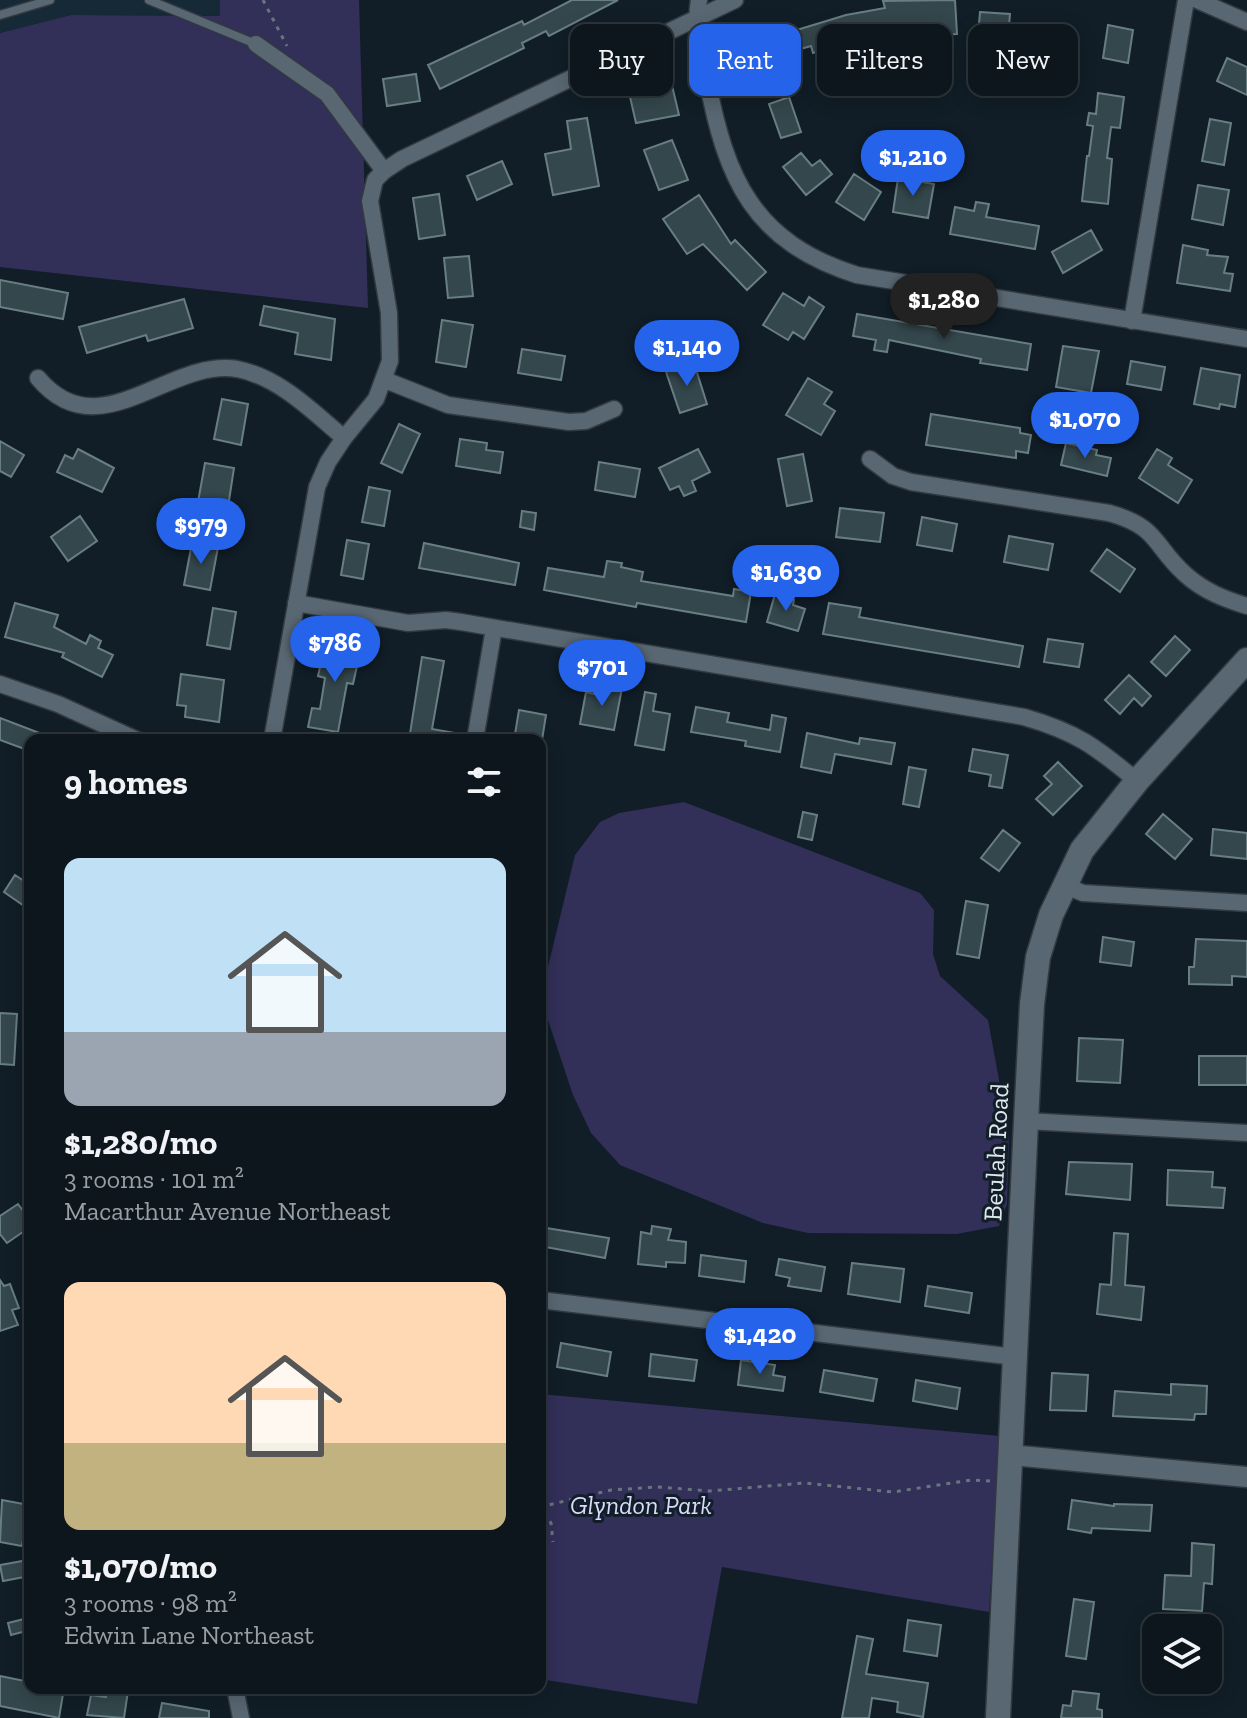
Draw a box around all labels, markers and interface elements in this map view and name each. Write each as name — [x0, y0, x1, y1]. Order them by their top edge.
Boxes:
chip: Buy — [570, 24, 673, 96]
chip: Rent — [689, 24, 801, 96]
chip: Filters — [817, 24, 952, 96]
chip: New — [968, 24, 1078, 96]
pin: $1,210 — [848, 130, 978, 198]
text: $1,210 — [879, 140, 947, 172]
pin: $1,280 — [879, 273, 1009, 341]
text: $1,280 — [908, 283, 980, 315]
pin: $1,140 — [622, 320, 752, 388]
text: $1,140 — [652, 330, 722, 362]
pin: $1,070 — [1020, 392, 1150, 460]
text: $1,070 — [1049, 402, 1121, 434]
pin: $979 — [154, 498, 248, 566]
text: $979 — [174, 508, 228, 540]
pin: $1,630 — [721, 545, 851, 613]
text: $1,630 — [750, 555, 822, 587]
pin: $786 — [288, 616, 382, 684]
text: $786 — [308, 626, 362, 658]
pin: $701 — [555, 640, 649, 708]
text: $701 — [576, 650, 628, 682]
icon: filters — [462, 760, 506, 804]
text: 9 homes — [64, 762, 188, 803]
icon: home — [213, 910, 357, 1054]
street label: Beulah Road — [976, 1082, 1016, 1222]
text: $1,280/mo — [64, 1122, 217, 1163]
text: 3 rooms · 101 m² — [64, 1163, 244, 1195]
text: Macarthur Avenue Northeast — [64, 1195, 390, 1227]
pin: $1,420 — [695, 1308, 825, 1376]
text: $1,420 — [724, 1318, 796, 1350]
icon: home — [213, 1334, 357, 1478]
park label: Glyndon Park — [570, 1489, 712, 1521]
text: $1,070/mo — [64, 1546, 217, 1587]
text: 3 rooms · 98 m² — [64, 1587, 237, 1619]
map controls — [1142, 1614, 1222, 1694]
button: layers — [1142, 1614, 1222, 1694]
text: Edwin Lane Northeast — [64, 1619, 314, 1651]

